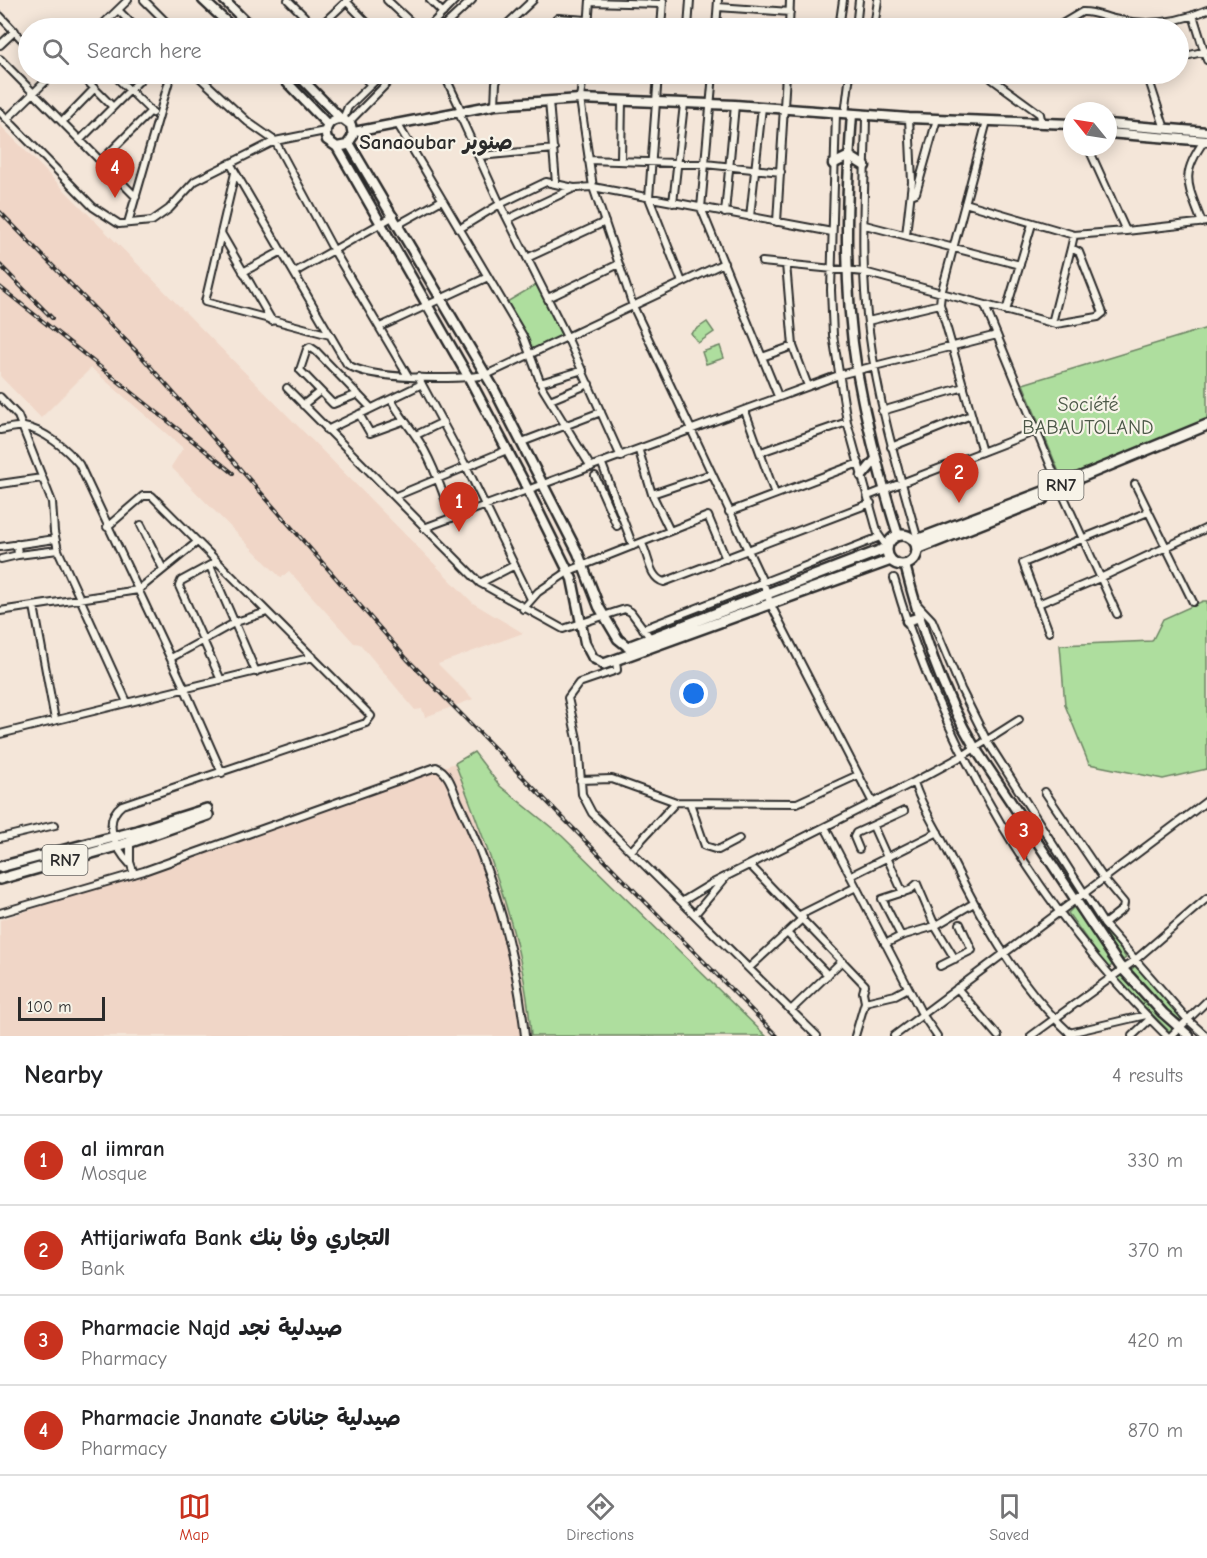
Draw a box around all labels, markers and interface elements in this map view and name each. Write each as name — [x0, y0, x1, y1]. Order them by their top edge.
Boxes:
search box — [18, 18, 1189, 84]
icon: search — [39, 35, 72, 68]
text: Search here — [87, 38, 202, 64]
north arrow — [1063, 102, 1117, 156]
district label: Sanaoubar صنوبر — [359, 130, 513, 156]
pin: 4 — [96, 148, 134, 198]
park label: Société BABAUTOLAND — [1022, 393, 1154, 439]
pin: 2 — [940, 454, 978, 503]
road number: RN7 — [1038, 470, 1084, 500]
pin: 1 — [440, 482, 478, 532]
your location — [679, 679, 708, 708]
pin: 3 — [1004, 812, 1044, 861]
road number: RN7 — [42, 845, 88, 875]
scale bar — [18, 994, 105, 1022]
text: 100 m — [27, 998, 71, 1016]
text: Nearby — [24, 1060, 103, 1090]
text: 4 results — [1112, 1064, 1183, 1087]
text: al iimran — [81, 1136, 165, 1162]
text: 1 — [40, 1149, 47, 1172]
text: 330 m — [1127, 1149, 1183, 1172]
text: Mosque — [81, 1162, 147, 1185]
text: Attijariwafa Bank التجاري وفا بنك — [81, 1225, 390, 1251]
text: 2 — [39, 1239, 48, 1262]
text: 370 m — [1128, 1239, 1183, 1262]
text: Bank — [81, 1257, 124, 1280]
text: Pharmacie Najd صيدلية نجد — [81, 1315, 342, 1341]
text: 3 — [39, 1329, 48, 1352]
text: 420 m — [1127, 1329, 1183, 1352]
text: Pharmacy — [81, 1347, 167, 1370]
text: Pharmacie Jnanate صيدلية جنانات — [81, 1405, 401, 1431]
text: 4 — [39, 1419, 48, 1442]
text: 870 m — [1128, 1419, 1183, 1442]
text: Pharmacy — [81, 1437, 167, 1460]
tab: Map — [178, 1490, 211, 1544]
tab: Directions — [566, 1490, 634, 1544]
tab: Saved — [989, 1490, 1029, 1544]

